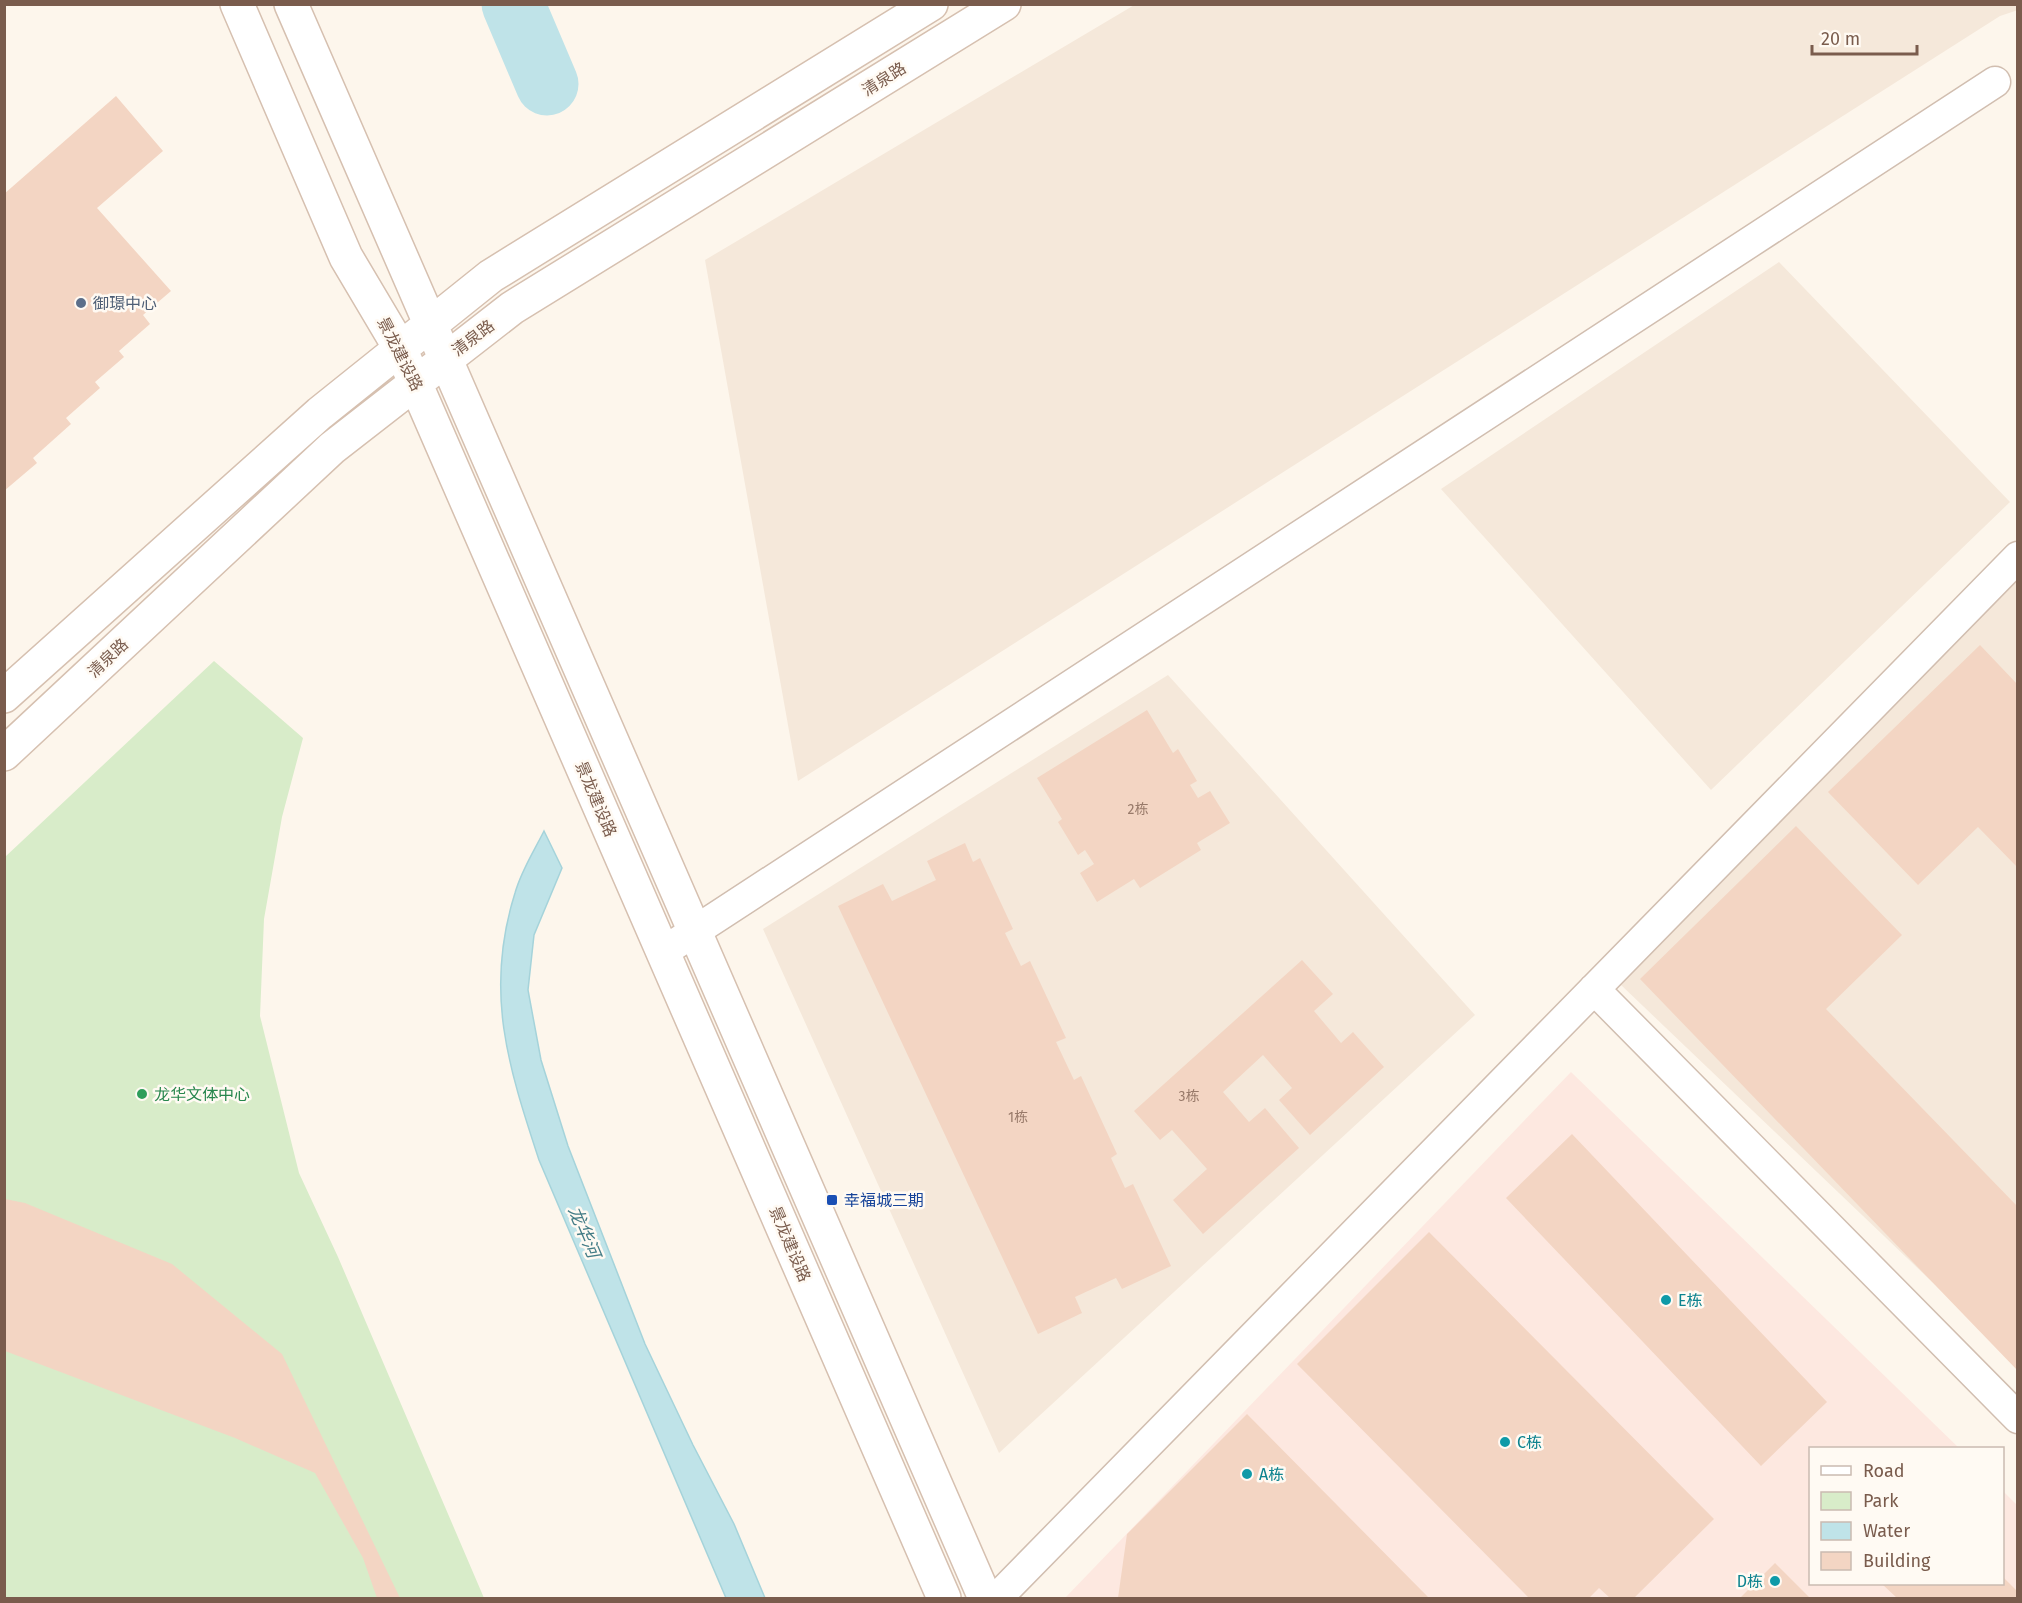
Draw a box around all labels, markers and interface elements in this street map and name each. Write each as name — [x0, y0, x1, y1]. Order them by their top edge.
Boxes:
scale bar — [1812, 18, 1917, 56]
text: 20 m — [1821, 28, 1860, 50]
street label: 清泉路 — [859, 58, 909, 100]
place label: 御璟中心 — [93, 294, 157, 313]
marker: 御璟中心 — [74, 296, 88, 310]
street label: 景龙建设路 — [373, 314, 427, 394]
street label: 清泉路 — [448, 316, 498, 360]
street label: 清泉路 — [84, 635, 132, 681]
street label: 景龙建设路 — [572, 758, 620, 840]
house number: 2栋 — [1128, 801, 1148, 818]
place label: 龙华文体中心 — [154, 1085, 250, 1104]
marker: 龙华文体中心 — [135, 1087, 149, 1101]
house number: 3栋 — [1179, 1088, 1200, 1105]
house number: 1栋 — [1008, 1109, 1028, 1126]
place label: 幸福城三期 — [844, 1191, 924, 1210]
marker: 幸福城三期 — [825, 1193, 839, 1207]
water label: 龙华河 — [563, 1203, 606, 1264]
street label: 景龙建设路 — [766, 1203, 814, 1285]
place label: E栋 — [1678, 1291, 1703, 1310]
marker: E栋 — [1659, 1293, 1673, 1307]
place label: C栋 — [1517, 1433, 1542, 1452]
marker: C栋 — [1498, 1435, 1512, 1449]
legend — [1809, 1447, 2004, 1585]
text: Road — [1863, 1460, 1905, 1482]
place label: A栋 — [1259, 1465, 1284, 1484]
marker: A栋 — [1240, 1467, 1254, 1481]
text: Park — [1863, 1490, 1899, 1512]
text: Water — [1863, 1520, 1910, 1542]
text: Building — [1863, 1550, 1931, 1572]
place label: D栋 — [1737, 1572, 1763, 1591]
marker: D栋 — [1768, 1574, 1782, 1588]

